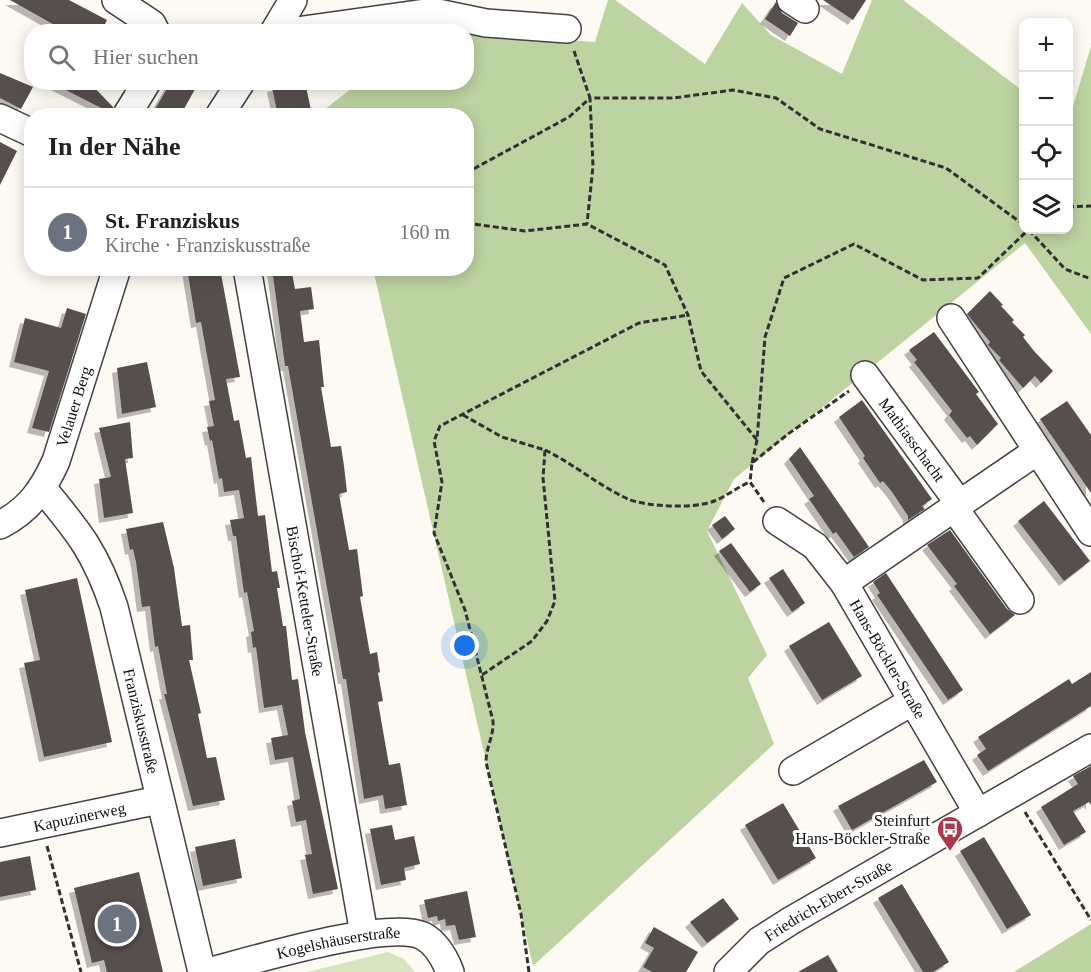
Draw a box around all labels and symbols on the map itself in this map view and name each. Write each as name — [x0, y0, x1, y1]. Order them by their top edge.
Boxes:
street label: Velauer Berg — [53, 364, 95, 449]
street label: Mathiasschacht — [876, 395, 949, 485]
street label: Bischof-Ketteler-Straße — [283, 524, 327, 678]
street label: Hans-Böckler-Straße — [846, 596, 929, 721]
your location — [450, 631, 479, 660]
street label: Franziskusstraße — [120, 667, 162, 775]
street label: Kapuzinerweg — [32, 799, 127, 835]
place label: Steinfurt Hans-Böckler-Straße — [795, 812, 931, 847]
bus stop icon: Steinfurt Hans-Böckler-Straße — [935, 814, 965, 852]
street label: Friedrich-Ebert-Straße — [761, 856, 895, 944]
pin: 1 — [98, 902, 136, 946]
street label: Kogelshäuserstraße — [275, 924, 400, 962]

